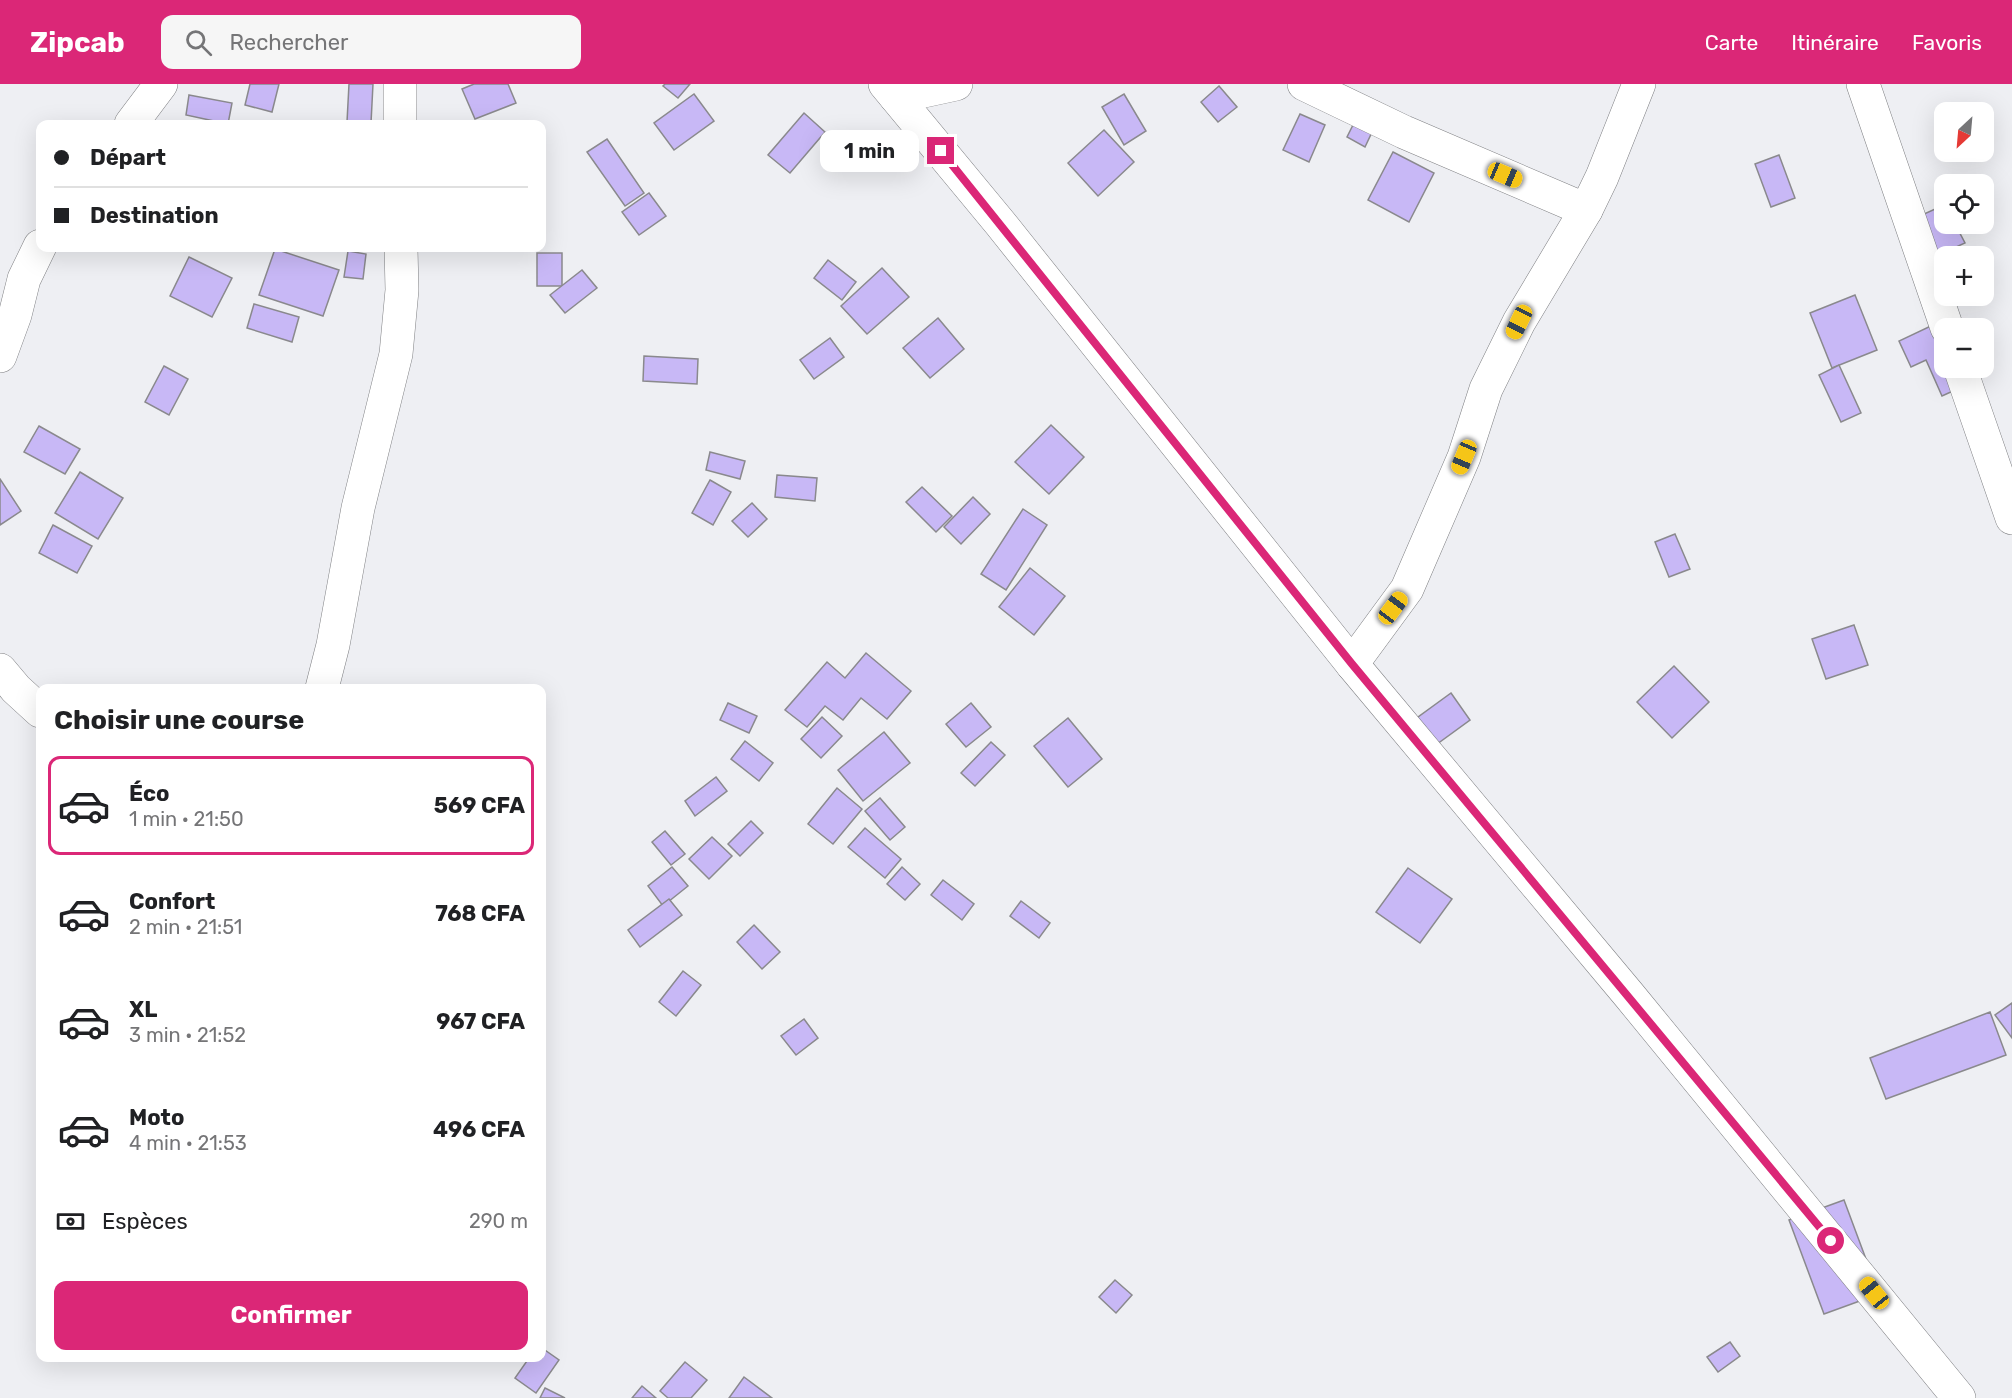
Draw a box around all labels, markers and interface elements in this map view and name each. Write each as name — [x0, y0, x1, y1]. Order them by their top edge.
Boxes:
search box — [161, 15, 581, 69]
text: Zipcab — [30, 26, 125, 59]
icon: search — [182, 26, 215, 59]
text: Rechercher — [230, 29, 348, 56]
text: Carte — [1705, 30, 1758, 55]
text: Itinéraire — [1791, 30, 1879, 55]
text: Favoris — [1912, 30, 1982, 55]
north arrow — [1934, 102, 1994, 162]
map controls — [1934, 102, 1994, 378]
callout: 1 min — [821, 130, 920, 172]
route end — [927, 137, 954, 164]
text: 1 min — [844, 139, 895, 163]
text: Départ — [90, 144, 166, 171]
car — [1485, 160, 1525, 190]
button: locate — [1934, 174, 1994, 234]
text: Destination — [90, 202, 219, 229]
button: + — [1934, 246, 1994, 306]
car — [1503, 302, 1535, 342]
button: − — [1934, 318, 1994, 378]
car — [1449, 437, 1479, 477]
car — [1375, 588, 1411, 628]
text: Choisir une course — [54, 704, 304, 736]
icon: car — [57, 779, 111, 833]
text: Éco — [129, 780, 169, 807]
text: 569 CFA — [434, 792, 525, 819]
text: 1 min · 21:50 — [129, 807, 244, 831]
icon: car — [57, 887, 111, 941]
text: Confort — [129, 888, 215, 915]
text: 768 CFA — [435, 900, 525, 927]
text: 2 min · 21:51 — [129, 915, 242, 939]
icon: car — [57, 995, 111, 1049]
text: XL — [129, 996, 157, 1023]
text: 967 CFA — [436, 1008, 525, 1035]
text: 3 min · 21:52 — [129, 1023, 246, 1047]
icon: car — [57, 1103, 111, 1157]
text: Moto — [129, 1104, 184, 1131]
text: 496 CFA — [433, 1116, 525, 1143]
text: 4 min · 21:53 — [129, 1131, 247, 1155]
icon: cash — [54, 1205, 87, 1238]
text: Espèces — [102, 1208, 188, 1235]
text: 290 m — [469, 1209, 528, 1233]
route start — [1817, 1227, 1844, 1254]
car — [1856, 1273, 1892, 1313]
button: Confirmer — [54, 1281, 528, 1350]

